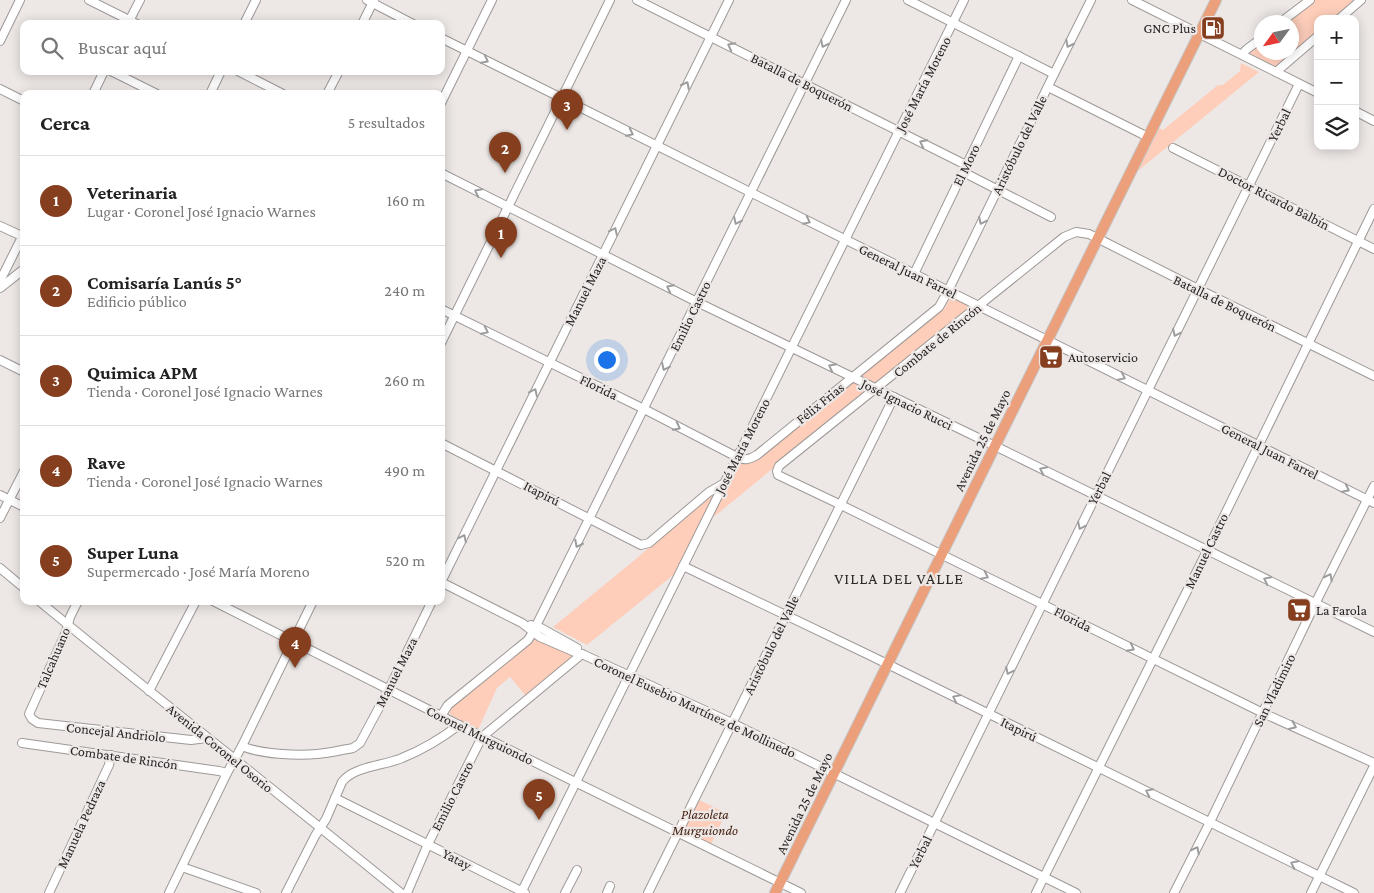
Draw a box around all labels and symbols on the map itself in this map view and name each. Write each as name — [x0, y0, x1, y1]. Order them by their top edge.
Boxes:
fuel station icon: GNC Plus — [1200, 15, 1226, 41]
north arrow — [1254, 15, 1299, 60]
place label: GNC Plus — [1143, 20, 1196, 36]
street label: José María Moreno — [891, 34, 954, 136]
one-way arrow — [1065, 38, 1075, 47]
one-way arrow — [820, 39, 830, 48]
one-way arrow — [727, 42, 736, 52]
street label: Batalla de Boquerón — [748, 49, 856, 115]
one-way arrow — [480, 54, 489, 64]
one-way arrow — [680, 82, 690, 91]
pin: 3 — [551, 89, 583, 130]
street label: Aristóbulo del Valle — [988, 93, 1050, 197]
street label: Yerbal — [1264, 106, 1294, 144]
one-way arrow — [625, 127, 634, 137]
pin: 2 — [489, 132, 521, 173]
one-way arrow — [919, 139, 928, 149]
street label: El Moro — [949, 142, 983, 188]
street label: Doctor Ricardo Balbín — [1216, 163, 1333, 233]
one-way arrow — [474, 188, 483, 198]
one-way arrow — [802, 215, 811, 225]
one-way arrow — [733, 216, 743, 225]
one-way arrow — [978, 216, 989, 225]
pin: 1 — [485, 217, 517, 258]
one-way arrow — [608, 227, 619, 236]
street label: General Juan Farrel — [856, 240, 960, 302]
street label: Manuel Maza — [561, 253, 610, 328]
street label: Batalla de Boquerón — [1171, 271, 1279, 335]
street label: Emilio Castro — [666, 278, 714, 354]
one-way arrow — [666, 284, 675, 294]
street label: Combate de Rincón — [890, 299, 985, 380]
one-way arrow — [480, 325, 489, 335]
one-way arrow — [1172, 328, 1182, 337]
supermarket icon: Autoservicio — [1038, 344, 1064, 370]
your location — [594, 347, 620, 373]
place label: Autoservicio — [1068, 349, 1138, 365]
one-way arrow — [661, 362, 671, 371]
one-way arrow — [828, 363, 837, 373]
street label: Florida — [578, 371, 621, 403]
one-way arrow — [1117, 371, 1126, 381]
street label: José Ignacio Rucci — [857, 374, 956, 433]
street label: Félix Frias — [793, 379, 847, 427]
street label: Avenida 25 de Mayo — [950, 386, 1014, 493]
one-way arrow — [528, 388, 538, 397]
street label: José María Moreno — [710, 396, 773, 498]
one-way arrow — [672, 420, 681, 430]
street label: General Juan Farrel — [1219, 420, 1322, 483]
one-way arrow — [1039, 465, 1048, 476]
street label: Yerbal — [1084, 469, 1114, 507]
street label: Itapirú — [521, 477, 563, 509]
one-way arrow — [1341, 483, 1350, 493]
street label: Manuel Castro — [1181, 511, 1231, 591]
one-way arrow — [1077, 521, 1087, 530]
one-way arrow — [457, 534, 467, 543]
one-way arrow — [574, 539, 584, 548]
district label: VILLA DEL VALLE — [834, 570, 964, 587]
one-way arrow — [980, 570, 989, 580]
one-way arrow — [1322, 574, 1332, 583]
one-way arrow — [1263, 576, 1272, 586]
street label: Aristóbulo del Valle — [740, 593, 802, 697]
supermarket icon: La Farola — [1286, 597, 1312, 623]
place label: La Farola — [1316, 602, 1367, 618]
street label: Florida — [1052, 603, 1095, 635]
street label: Talcahuano — [33, 625, 73, 691]
pin: 4 — [279, 627, 311, 668]
street label: Manuel Maza — [372, 634, 421, 709]
one-way arrow — [1125, 642, 1134, 652]
street label: San Vladimiro — [1250, 651, 1299, 729]
street label: Coronel Eusebio Martínez de Mollinedo — [591, 653, 799, 761]
one-way arrow — [1005, 666, 1015, 675]
one-way arrow — [952, 694, 961, 704]
street label: Avenida Coronel Osorio — [164, 700, 276, 796]
street label: Coronel Murguiondo — [424, 702, 536, 768]
street label: Itapirú — [998, 713, 1040, 745]
street label: Concejal Andriolo — [65, 719, 167, 746]
one-way arrow — [1288, 720, 1297, 731]
street label: Combate de Rincón — [69, 742, 179, 773]
street label: Avenida 25 de Mayo — [772, 749, 836, 856]
street label: Emilio Castro — [428, 759, 476, 833]
street label: Manuela Pedraza — [53, 777, 109, 871]
pin: 5 — [523, 779, 555, 820]
one-way arrow — [1145, 788, 1154, 799]
park label: Plazoleta Murguiondo — [671, 806, 738, 838]
street label: Yerbal — [905, 833, 935, 871]
street label: Yatay — [440, 845, 475, 873]
one-way arrow — [1190, 846, 1200, 855]
one-way arrow — [1291, 860, 1300, 870]

